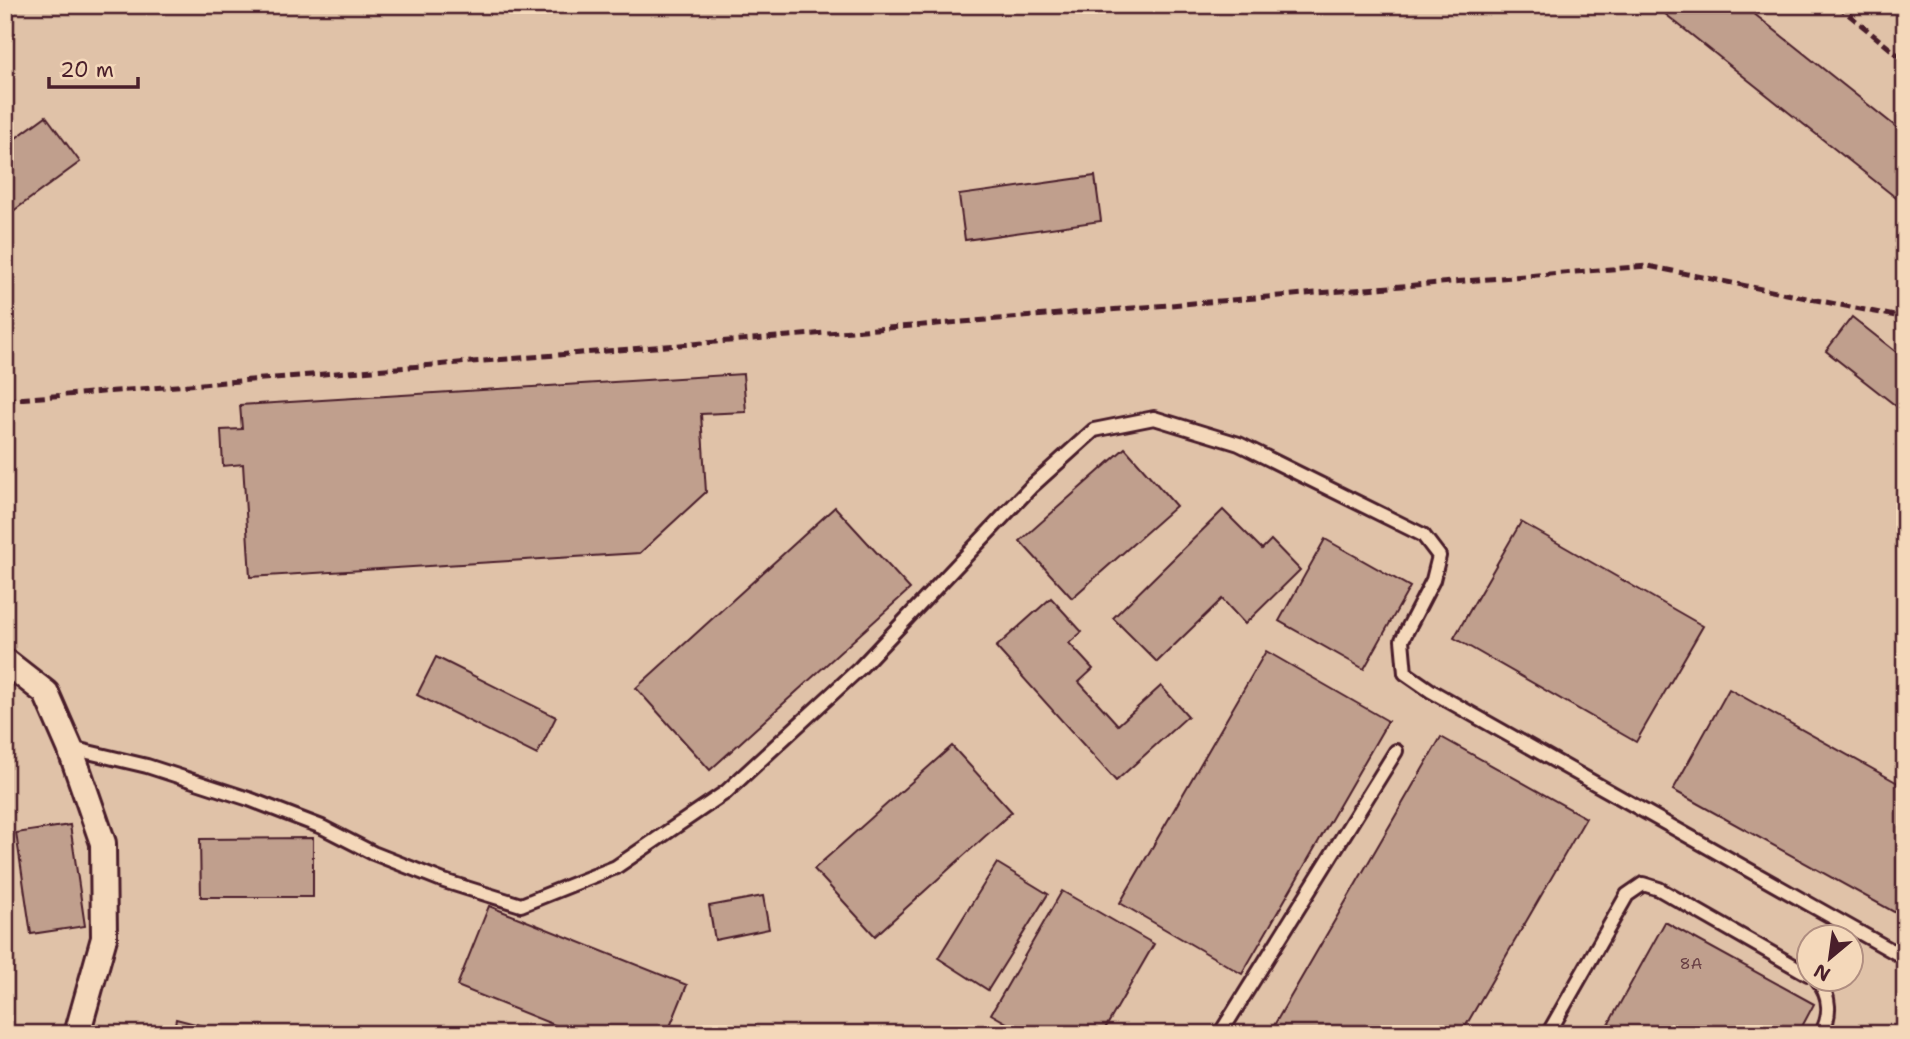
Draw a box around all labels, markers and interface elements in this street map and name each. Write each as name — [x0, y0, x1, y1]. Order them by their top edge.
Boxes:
scale bar — [49, 46, 138, 90]
text: 20 m — [60, 56, 114, 84]
north arrow — [1794, 923, 1864, 993]
house number: 8А — [1680, 953, 1702, 974]
text: N — [1809, 958, 1835, 987]

